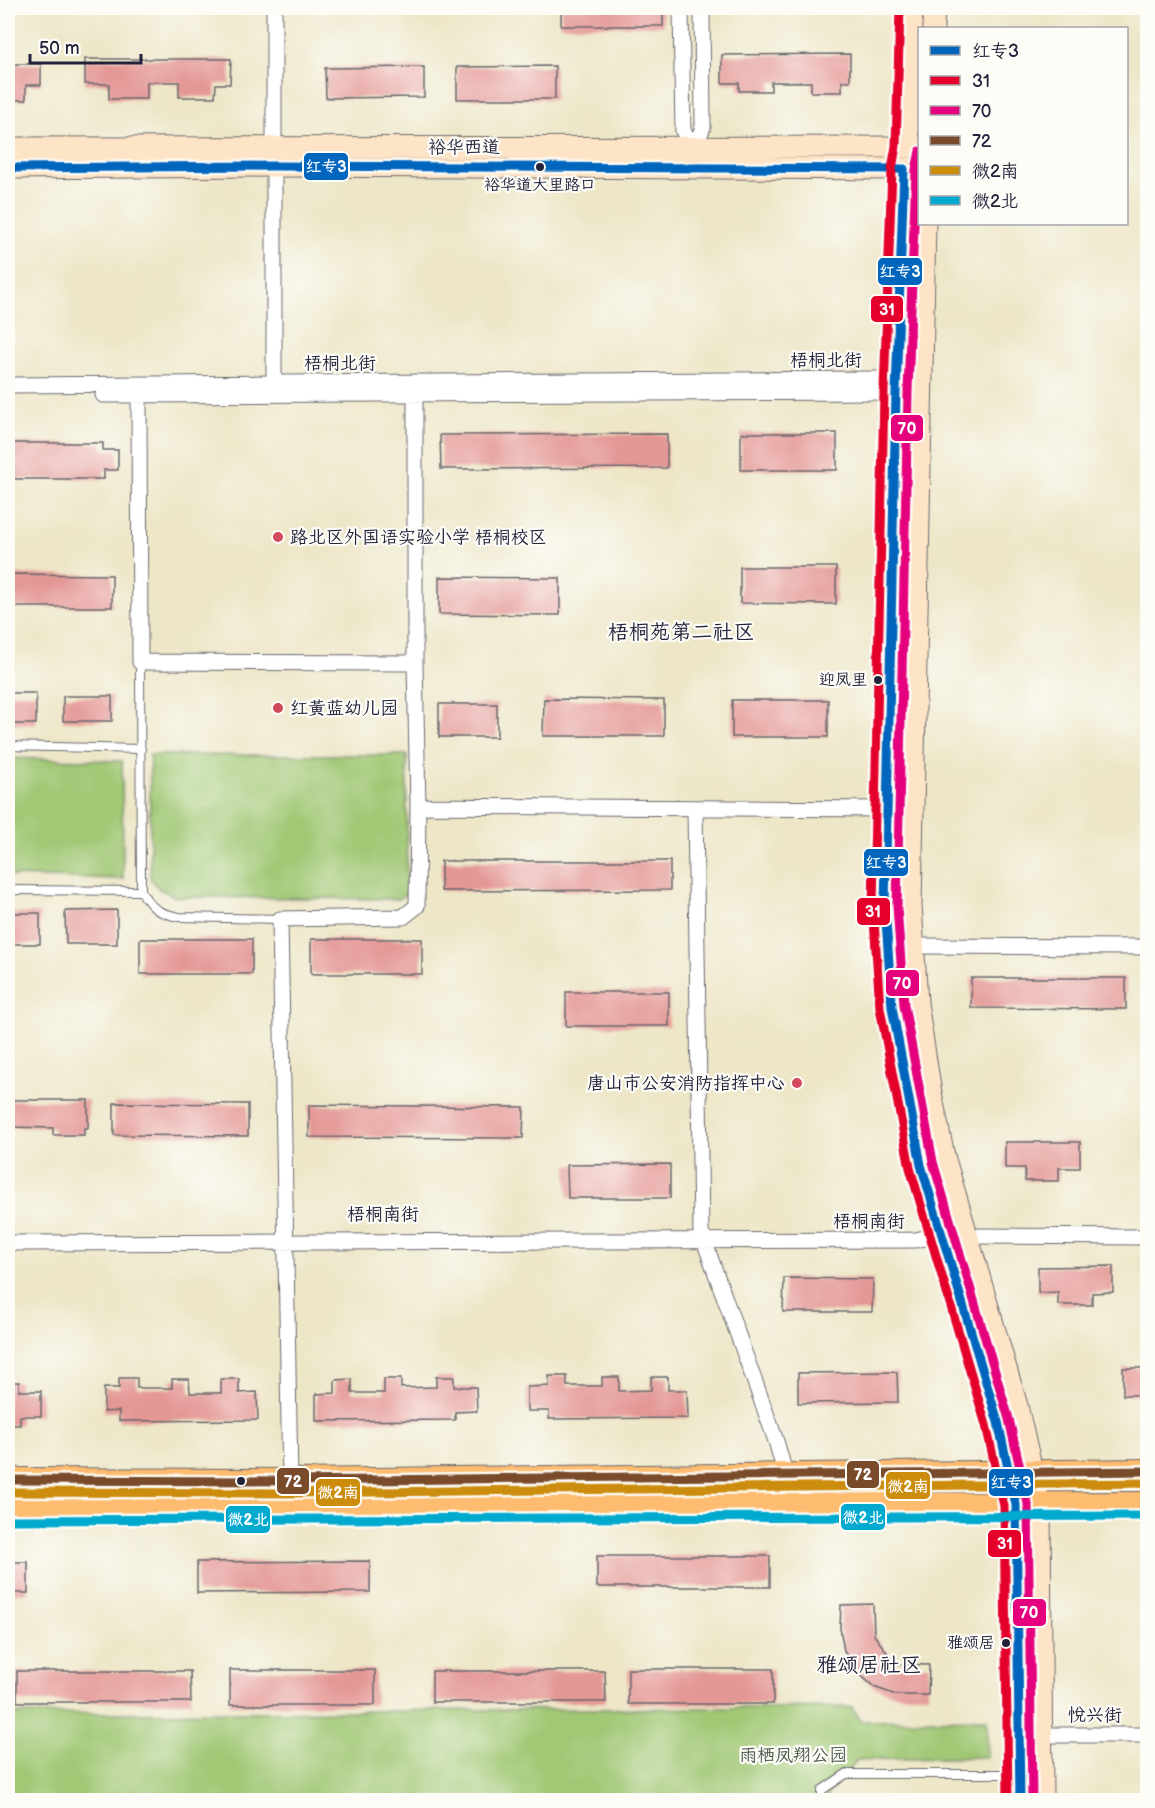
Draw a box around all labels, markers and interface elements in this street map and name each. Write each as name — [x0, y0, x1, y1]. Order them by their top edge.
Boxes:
scale bar — [30, 27, 141, 65]
legend — [918, 27, 1128, 225]
text: 50 m — [39, 38, 80, 59]
text: 红专3 — [972, 41, 1019, 62]
text: 31 — [972, 71, 990, 92]
text: 70 — [972, 101, 991, 122]
text: 72 — [972, 131, 992, 152]
street label: 裕华西道 — [428, 137, 500, 158]
line badge: 红专3 — [303, 152, 349, 181]
text: 红专3 — [305, 158, 347, 177]
marker: 裕华道大里路口 — [534, 161, 546, 173]
text: 微2南 — [972, 161, 1019, 182]
place label: 裕华道大里路口 — [484, 176, 596, 195]
text: 微2北 — [972, 191, 1019, 212]
line badge: 红专3 — [877, 257, 923, 286]
text: 红专3 — [879, 263, 921, 282]
line badge: 31 — [870, 295, 904, 323]
text: 31 — [879, 301, 895, 320]
street label: 梧桐北街 — [790, 350, 862, 371]
street label: 梧桐北街 — [304, 353, 376, 374]
line badge: 70 — [890, 414, 924, 442]
text: 70 — [898, 420, 916, 439]
place label: 路北区外国语实验小学 梧桐校区 — [290, 527, 547, 548]
marker: 路北区外国语实验小学 梧桐校区 — [271, 530, 285, 544]
district label: 梧桐苑第二社区 — [608, 620, 755, 645]
place label: 迎凤里 — [819, 671, 867, 690]
marker: 迎凤里 — [872, 674, 884, 686]
place label: 红黄蓝幼儿园 — [290, 698, 398, 719]
marker: 红黄蓝幼儿园 — [271, 701, 285, 715]
line badge: 红专3 — [863, 848, 909, 877]
text: 红专3 — [865, 854, 907, 873]
line badge: 31 — [856, 897, 891, 926]
text: 31 — [865, 903, 881, 922]
line badge: 70 — [885, 969, 920, 997]
text: 70 — [893, 975, 911, 994]
place label: 唐山市公安消防指挥中心 — [587, 1073, 785, 1094]
marker: 唐山市公安消防指挥中心 — [790, 1076, 804, 1090]
street label: 梧桐南街 — [347, 1204, 419, 1225]
street label: 梧桐南街 — [833, 1211, 905, 1232]
line badge: 72 — [846, 1460, 880, 1489]
text: 72 — [854, 1466, 873, 1485]
line badge: 72 — [276, 1467, 310, 1495]
line badge: 红专3 — [988, 1468, 1034, 1497]
line badge: 微2南 — [885, 1471, 931, 1500]
text: 72 — [284, 1473, 303, 1492]
text: 红专3 — [990, 1474, 1032, 1493]
unlabelled marker — [235, 1475, 247, 1487]
line badge: 微2南 — [315, 1478, 361, 1507]
text: 微2南 — [887, 1478, 929, 1497]
text: 微2南 — [317, 1484, 359, 1503]
line badge: 微2北 — [840, 1503, 886, 1531]
line badge: 微2北 — [225, 1505, 271, 1534]
text: 微2北 — [842, 1509, 884, 1528]
text: 微2北 — [227, 1511, 269, 1530]
line badge: 31 — [987, 1529, 1022, 1558]
text: 31 — [997, 1535, 1013, 1554]
line badge: 70 — [1012, 1598, 1047, 1627]
text: 70 — [1020, 1604, 1038, 1623]
place label: 雅颂居 — [947, 1634, 995, 1653]
marker: 雅颂居 — [1000, 1637, 1012, 1649]
district label: 雅颂居社区 — [817, 1653, 922, 1678]
street label: 悦兴街 — [1068, 1705, 1122, 1726]
park label: 雨栖凤翔公园 — [739, 1745, 847, 1766]

